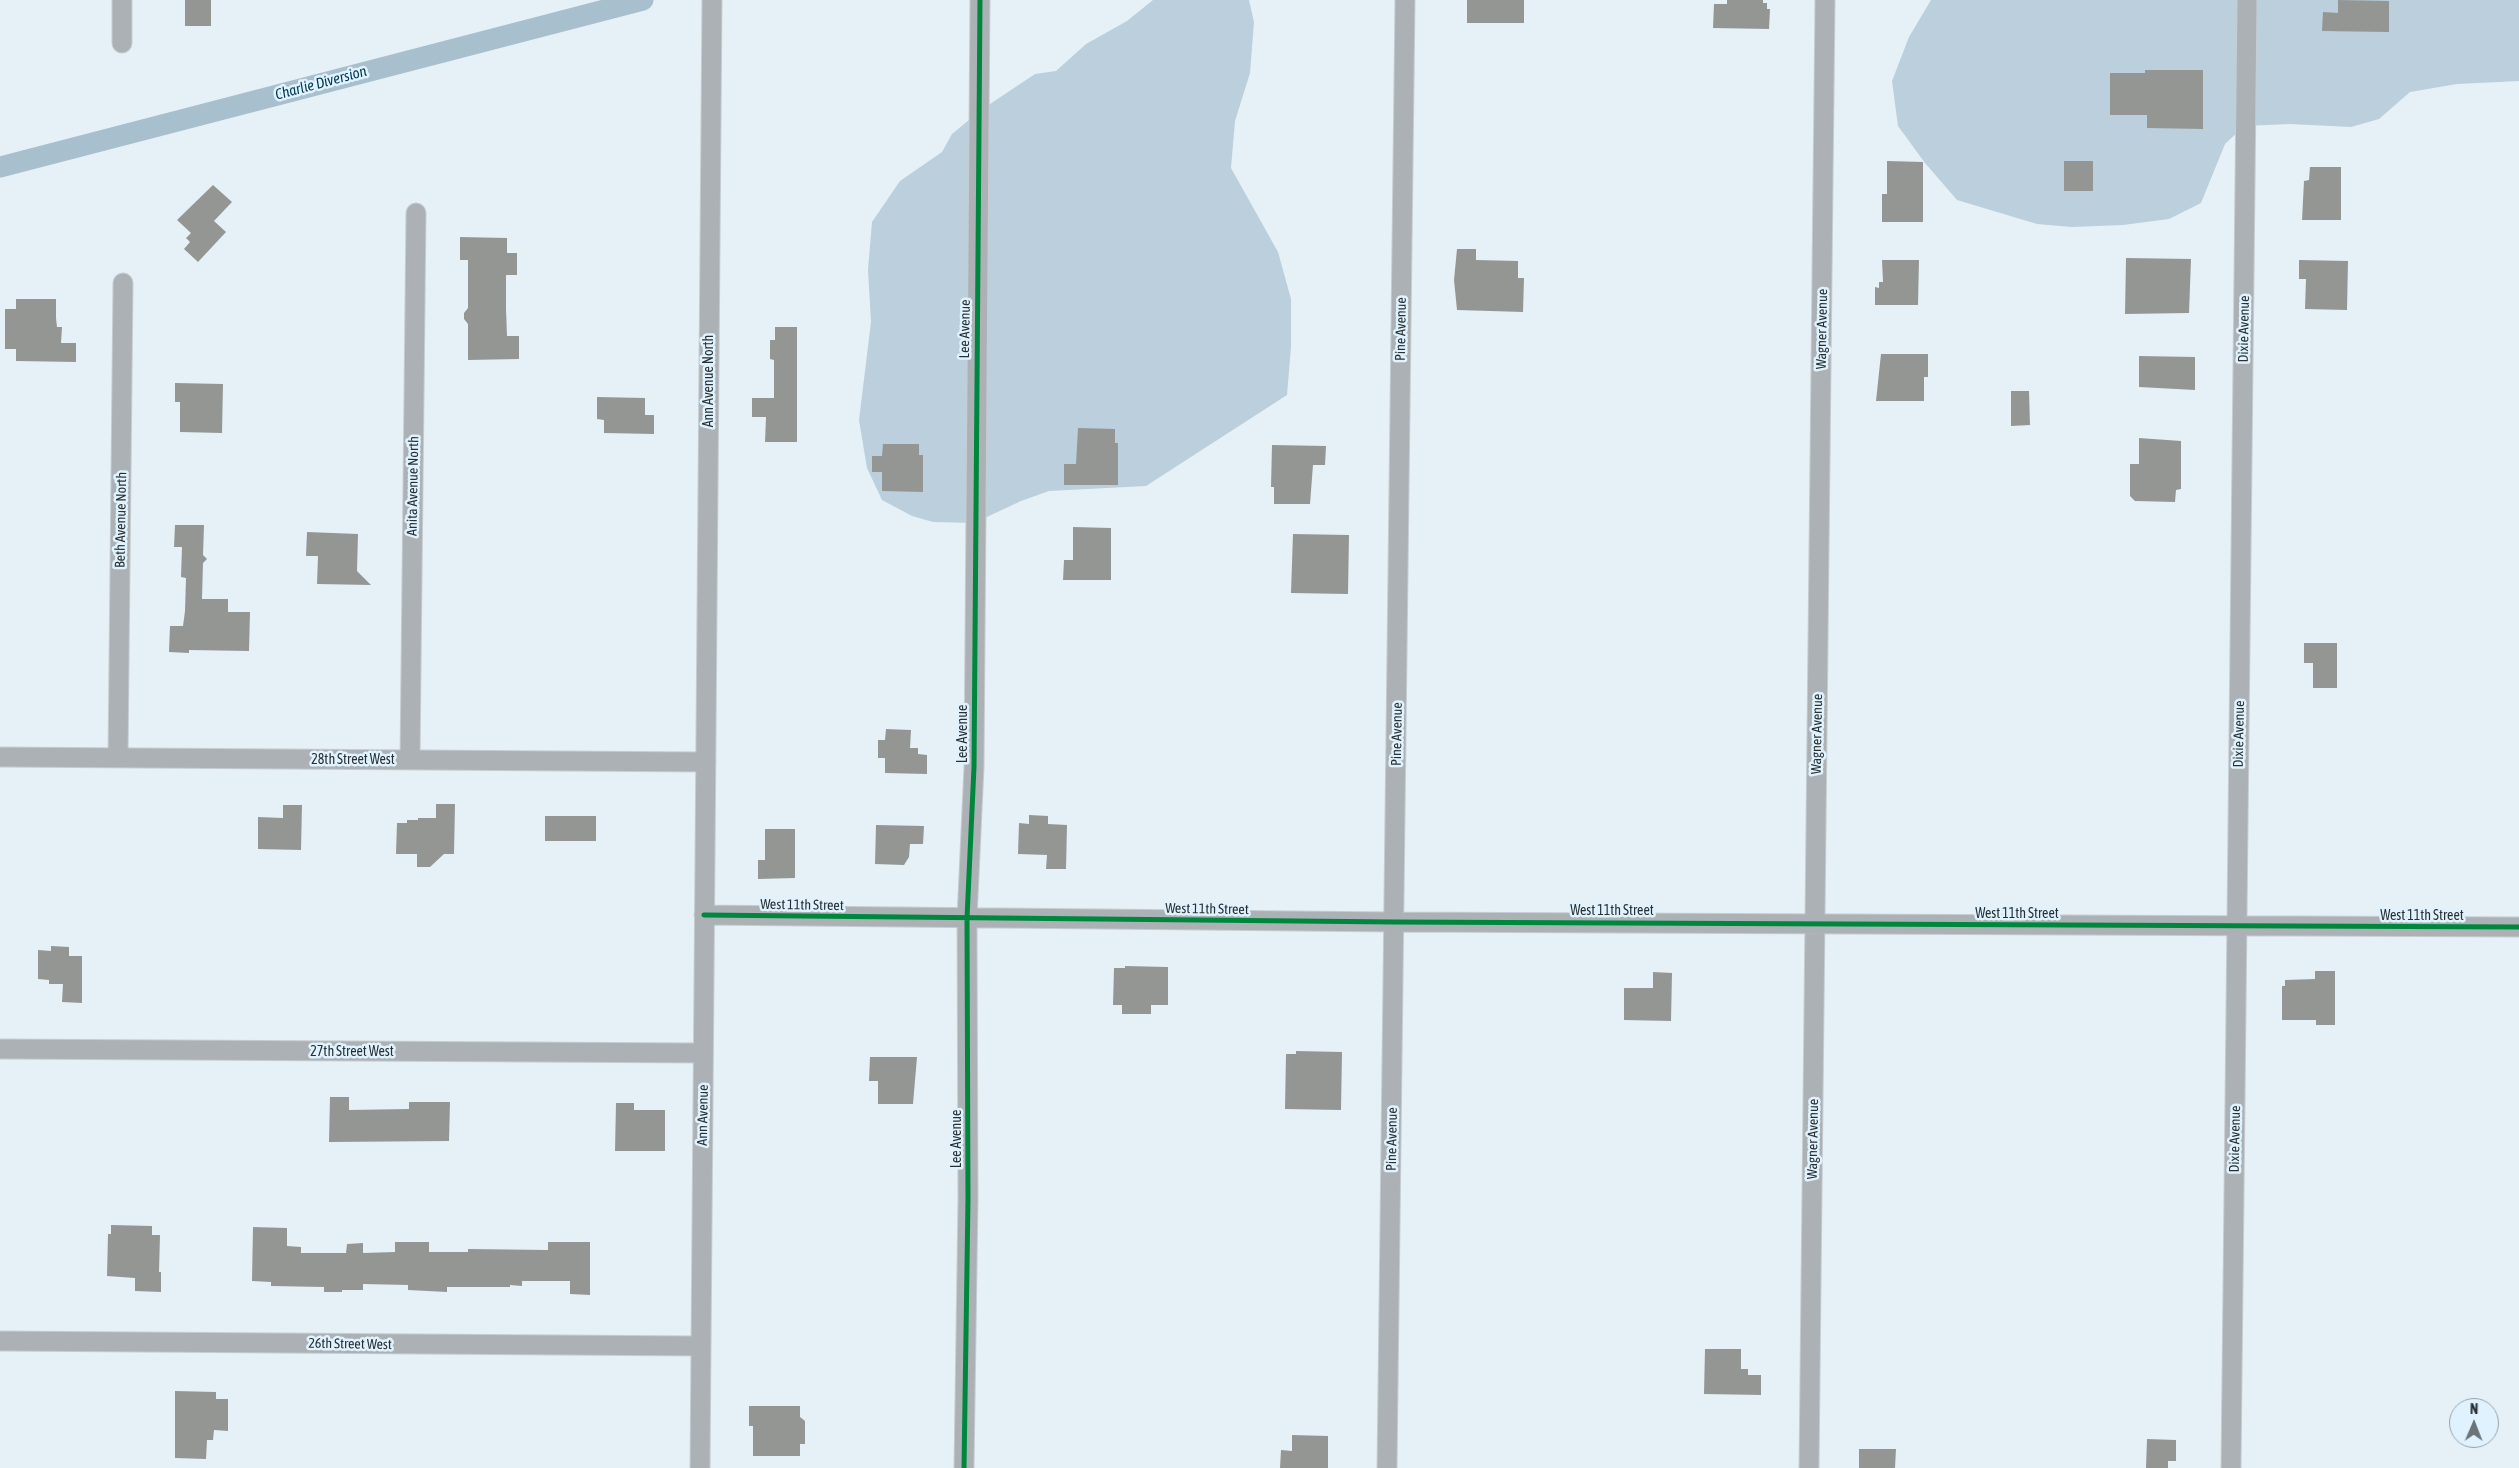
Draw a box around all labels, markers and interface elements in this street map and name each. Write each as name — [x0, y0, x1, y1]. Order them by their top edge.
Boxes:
water label: Charlie Diversion — [273, 62, 369, 104]
street label: Wagner Avenue — [1813, 289, 1831, 369]
street label: Dixie Avenue — [2235, 295, 2253, 363]
street label: Pine Avenue — [1392, 297, 1410, 361]
street label: Lee Avenue — [956, 299, 974, 359]
street label: Ann Avenue North — [701, 335, 717, 427]
street label: Anita Avenue North — [404, 436, 422, 536]
street label: Beth Avenue North — [112, 472, 130, 568]
street label: Wagner Avenue — [1808, 694, 1826, 774]
street label: Dixie Avenue — [2230, 700, 2248, 768]
street label: Pine Avenue — [1388, 702, 1406, 766]
street label: Lee Avenue — [955, 705, 971, 763]
street label: 28th Street West — [311, 752, 395, 768]
street label: West 11th Street — [760, 896, 844, 914]
street label: West 11th Street — [1165, 900, 1249, 918]
street label: West 11th Street — [1570, 903, 1654, 919]
street label: West 11th Street — [1975, 906, 2059, 922]
street label: West 11th Street — [2380, 908, 2464, 924]
street label: 27th Street West — [310, 1044, 394, 1060]
street label: Ann Avenue — [694, 1084, 712, 1146]
street label: Wagner Avenue — [1804, 1099, 1822, 1179]
street label: Dixie Avenue — [2226, 1105, 2244, 1173]
street label: Pine Avenue — [1383, 1107, 1401, 1171]
street label: Lee Avenue — [949, 1110, 965, 1168]
street label: 26th Street West — [308, 1335, 392, 1353]
north arrow — [2449, 1398, 2499, 1448]
text: N — [2470, 1401, 2479, 1417]

